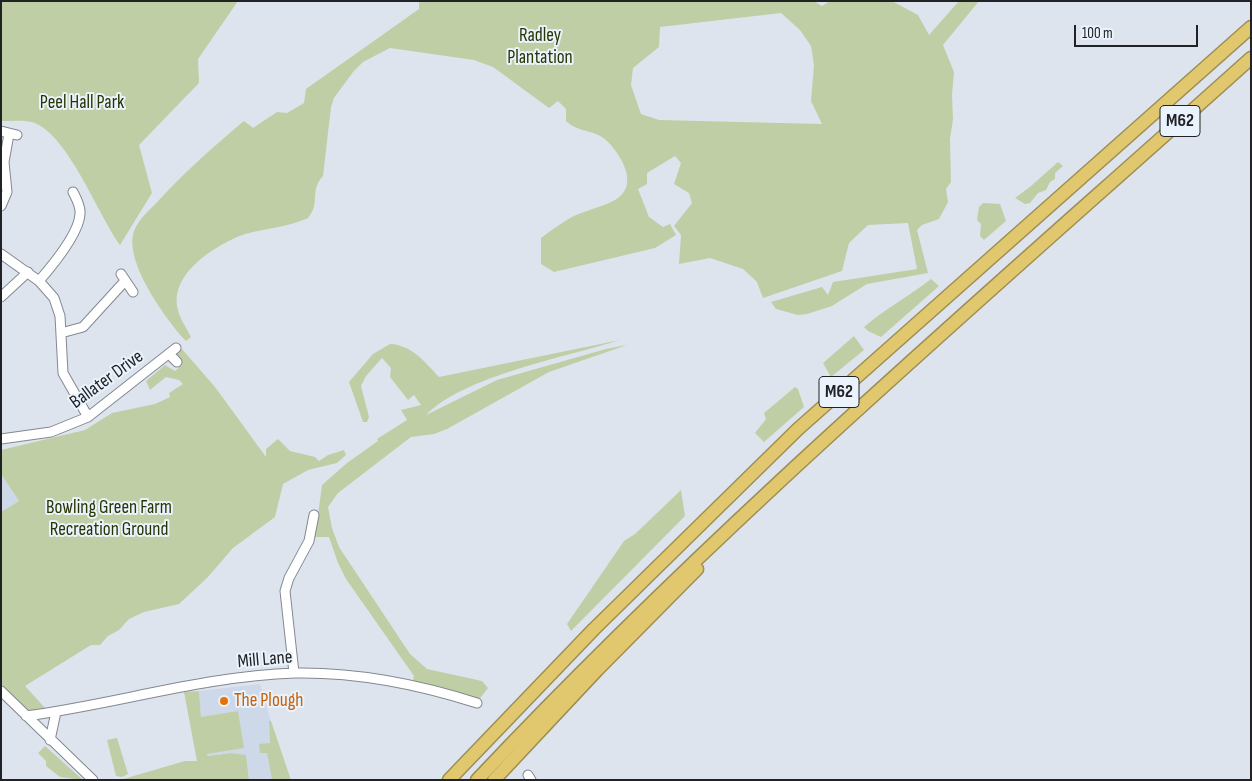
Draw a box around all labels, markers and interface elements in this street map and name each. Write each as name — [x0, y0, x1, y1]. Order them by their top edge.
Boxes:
scale bar — [1077, 15, 1201, 47]
text: 100 m — [1082, 24, 1113, 43]
park label: Radley Plantation — [507, 25, 573, 69]
park label: Peel Hall Park — [40, 92, 124, 114]
road number: M62 — [1160, 105, 1200, 136]
street label: Ballater Drive — [66, 346, 148, 414]
road number: M62 — [819, 377, 859, 408]
park label: Bowling Green Farm Recreation Ground — [46, 497, 172, 541]
street label: Mill Lane — [237, 646, 293, 674]
place label: The Plough — [234, 690, 303, 712]
marker: The Plough — [218, 695, 230, 707]

